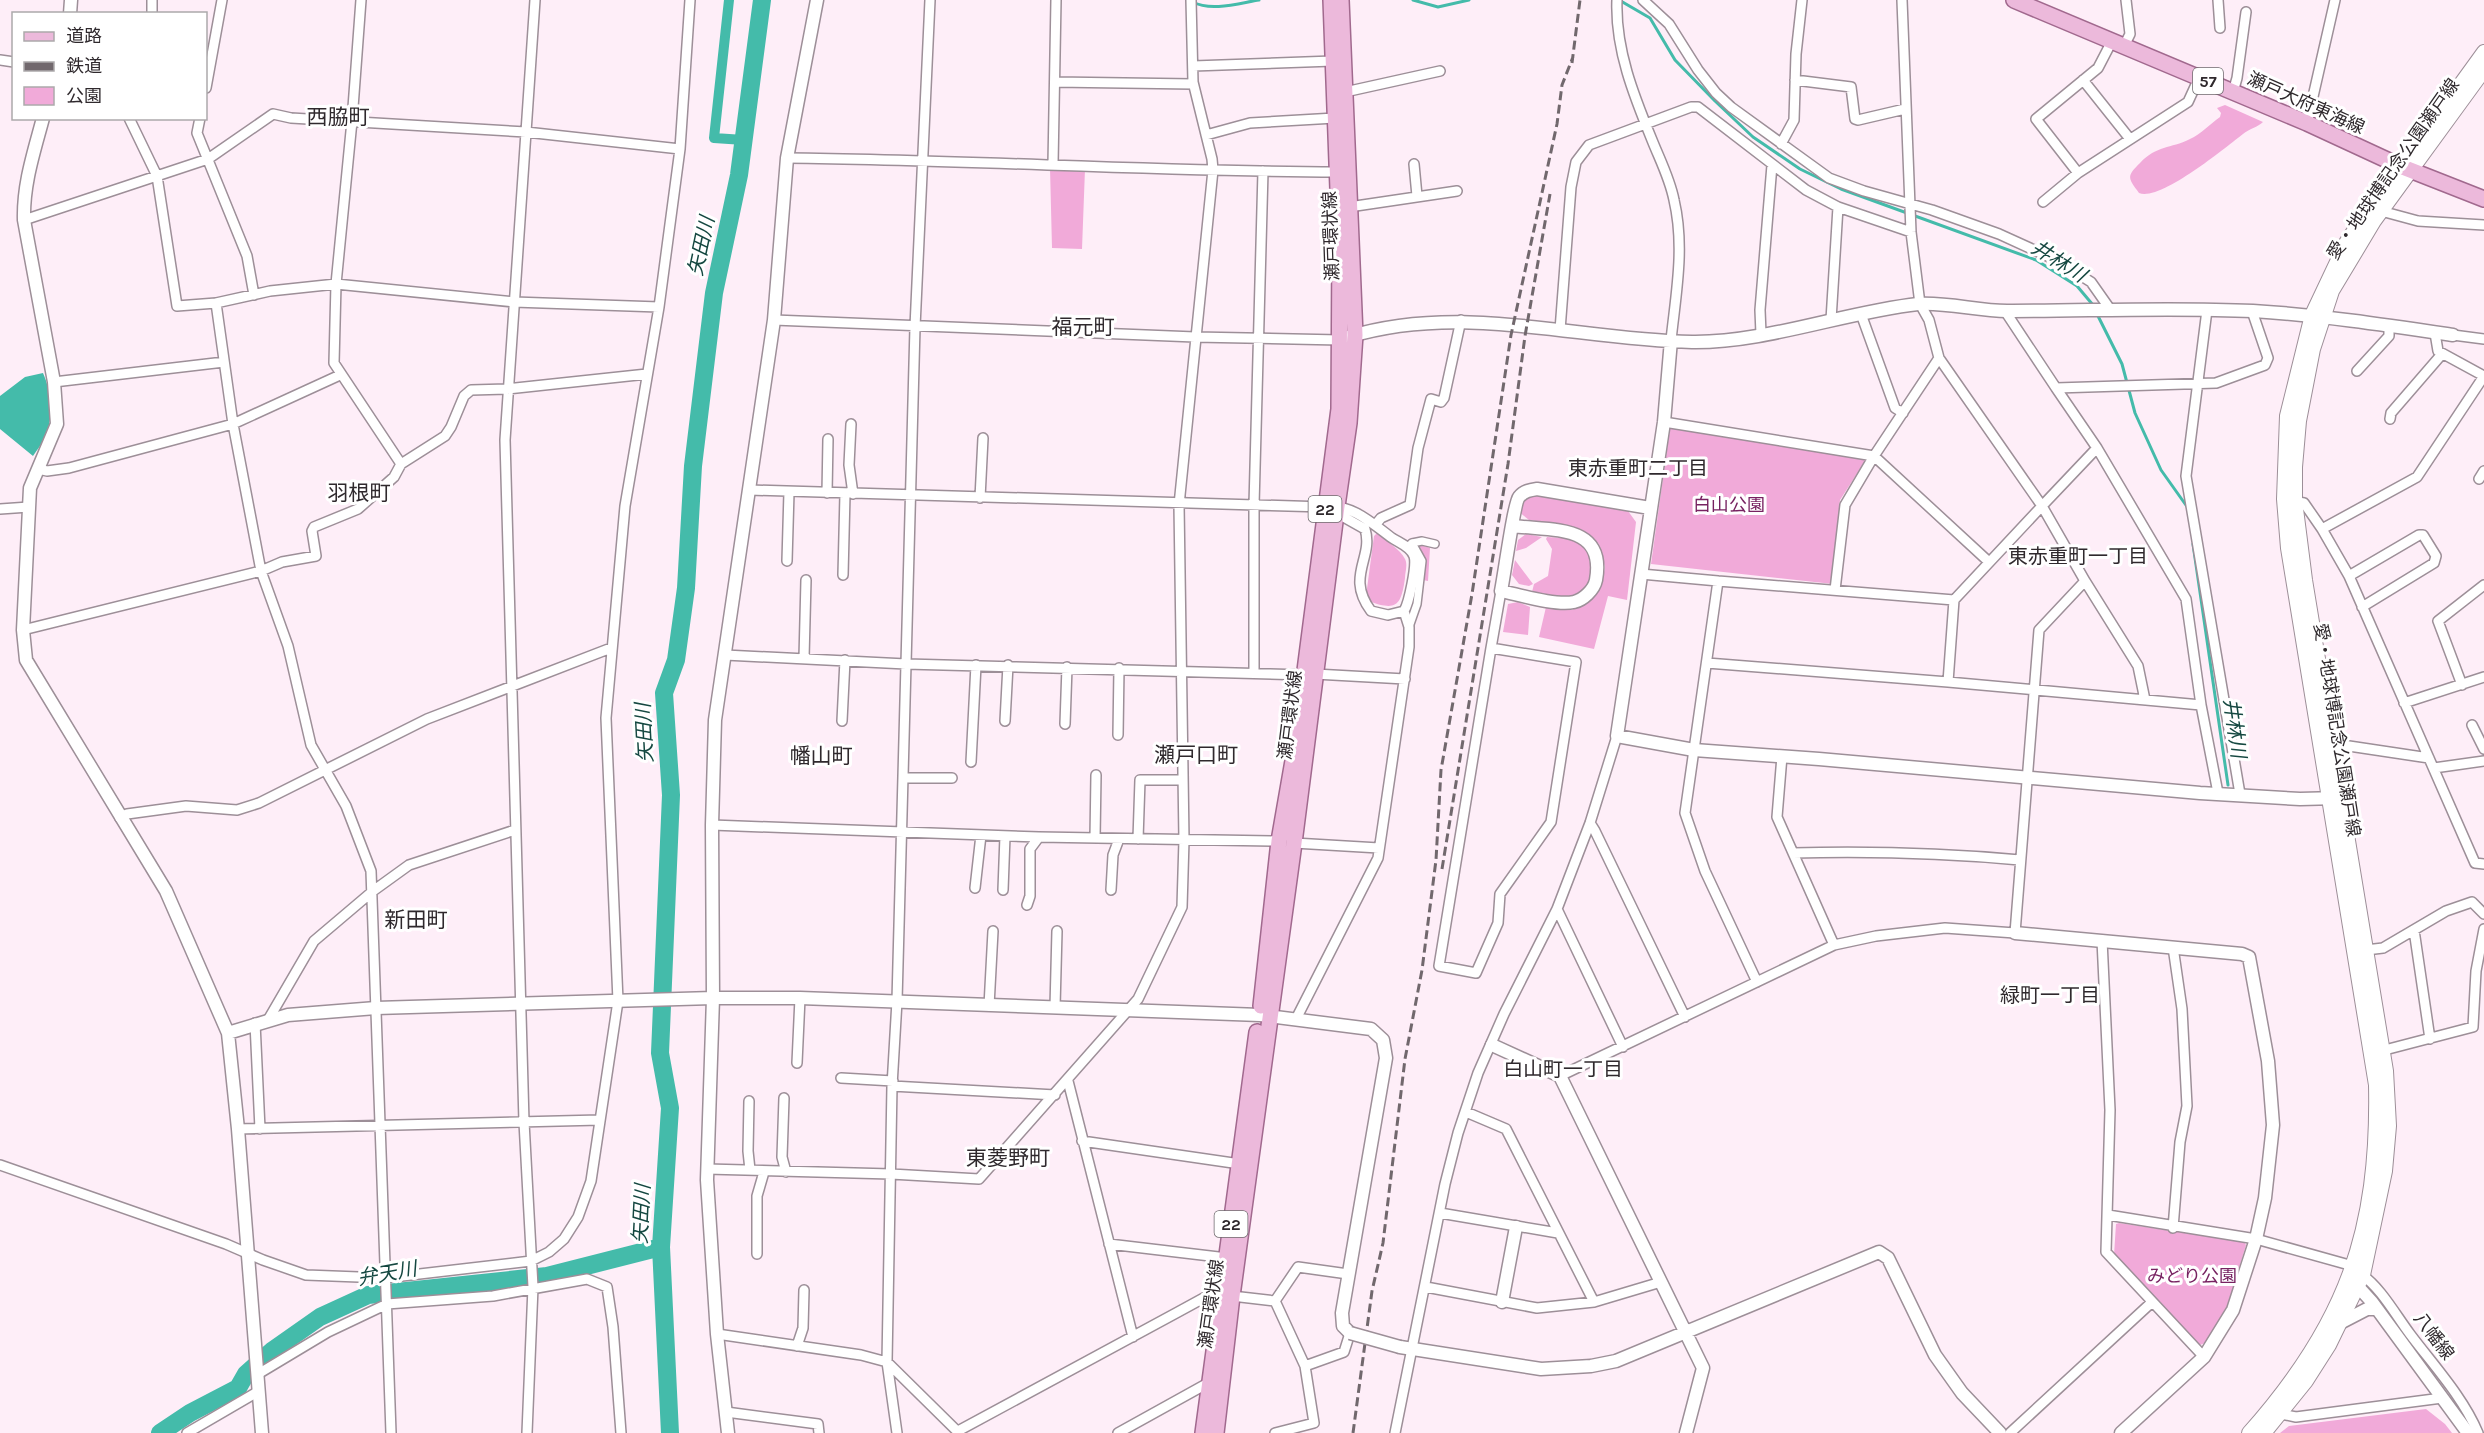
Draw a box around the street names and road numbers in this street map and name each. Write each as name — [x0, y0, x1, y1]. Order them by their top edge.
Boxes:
street label: 瀬戸大府東海線 — [2244, 67, 2368, 139]
road number: 57 — [2193, 68, 2223, 94]
street label: 愛・地球博記念公園瀬戸線 — [2322, 74, 2464, 264]
street label: 瀬戸環状線 — [1318, 191, 1344, 281]
road number: 22 — [1308, 496, 1342, 522]
street label: 愛・地球博記念公園瀬戸線 — [2309, 622, 2365, 838]
street label: 瀬戸環状線 — [1274, 669, 1306, 761]
road number: 22 — [1214, 1211, 1248, 1237]
street label: 瀬戸環状線 — [1194, 1258, 1228, 1350]
street label: 八幡線 — [2409, 1308, 2459, 1364]

